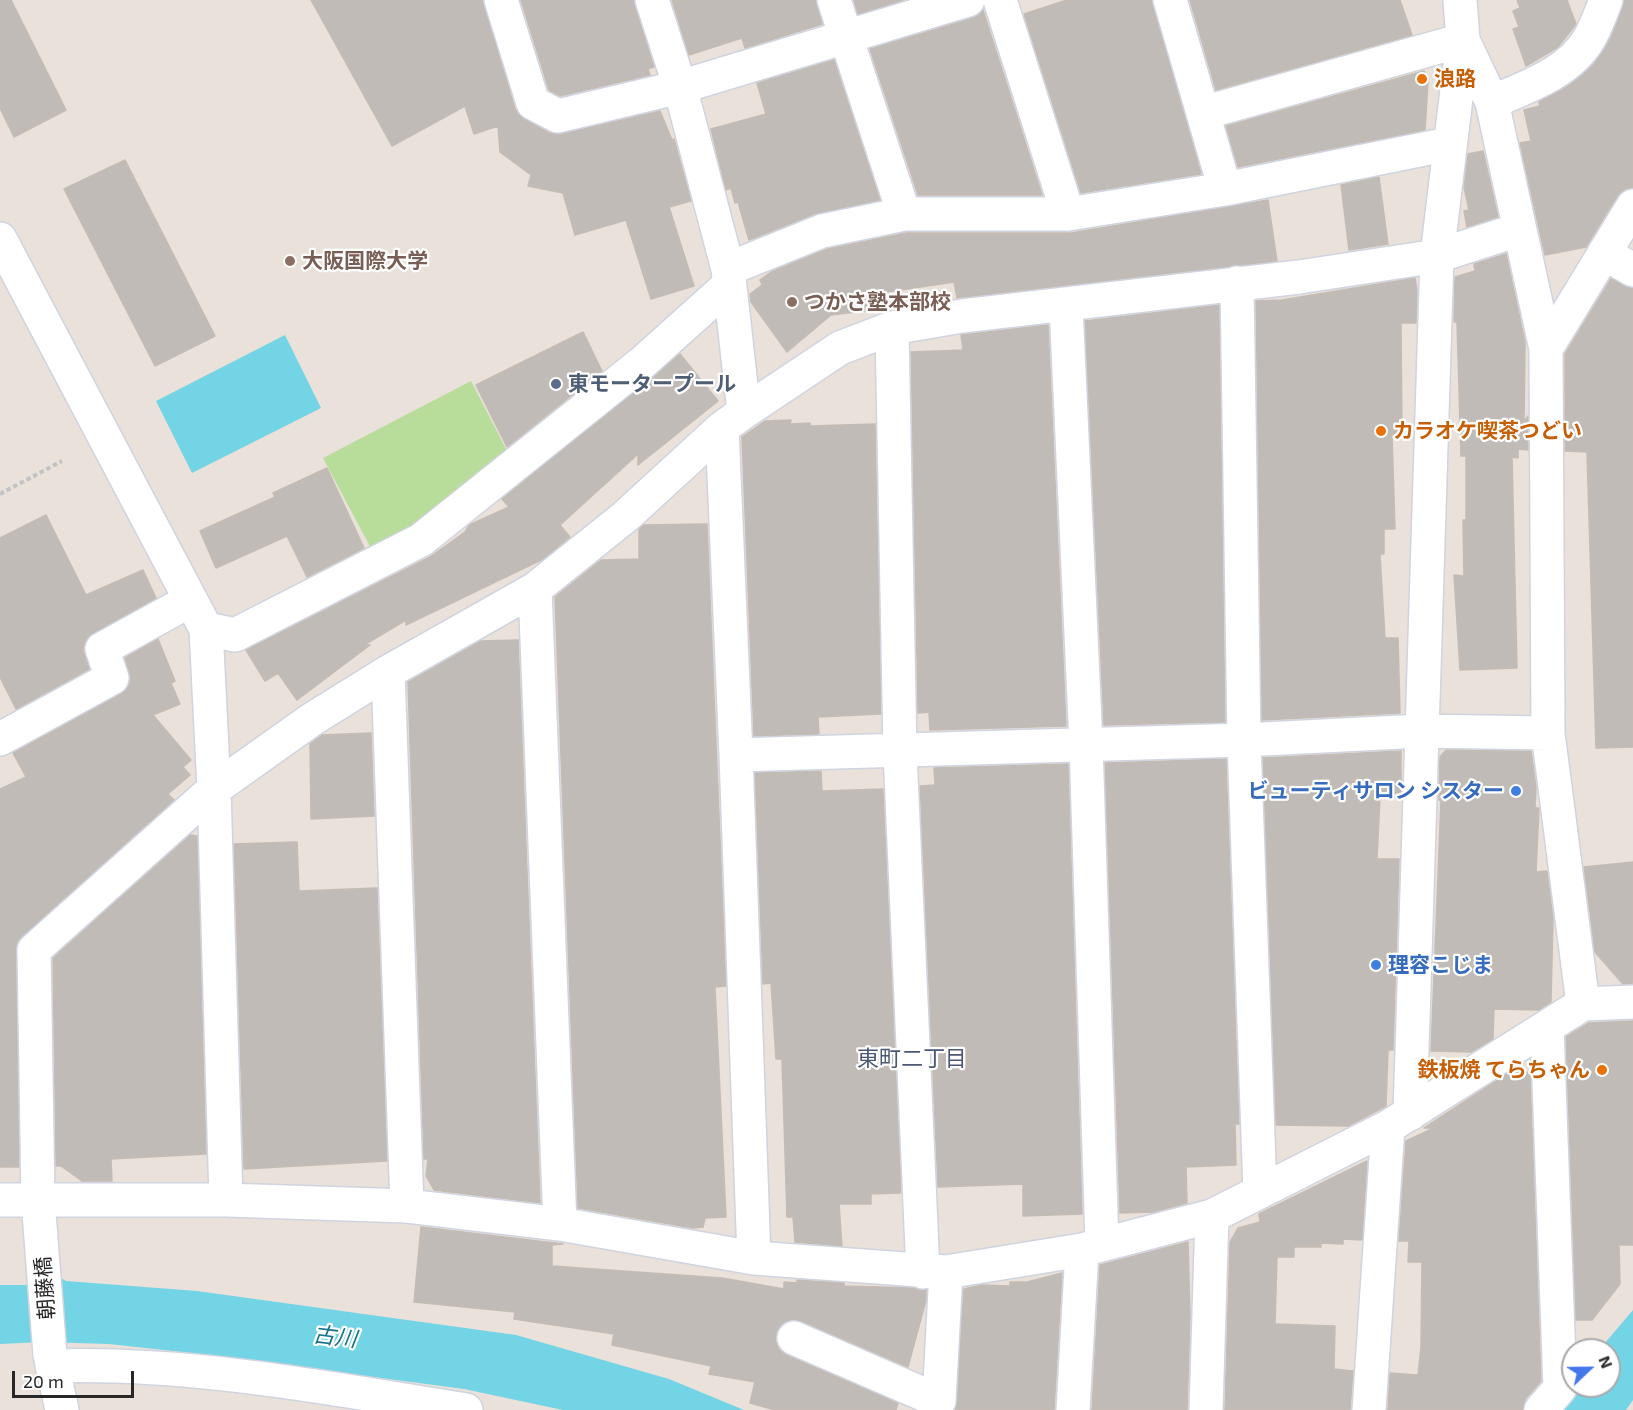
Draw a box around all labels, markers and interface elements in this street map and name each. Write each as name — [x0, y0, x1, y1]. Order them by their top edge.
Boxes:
place label: 浪路 — [1434, 66, 1476, 92]
marker: 浪路 — [1415, 72, 1429, 86]
place label: 大阪国際大学 — [302, 248, 428, 274]
marker: 大阪国際大学 — [283, 254, 297, 268]
place label: つかさ塾本部校 — [804, 289, 951, 315]
marker: つかさ塾本部校 — [785, 295, 799, 309]
place label: 東モータープール — [568, 371, 736, 397]
marker: 東モータープール — [549, 377, 563, 391]
place label: カラオケ喫茶つどい — [1393, 418, 1582, 444]
marker: カラオケ喫茶つどい — [1374, 424, 1388, 438]
place label: ビューティサロン シスター — [1247, 778, 1504, 804]
marker: ビューティサロン シスター — [1509, 784, 1523, 798]
place label: 理容こじま — [1388, 952, 1493, 978]
marker: 理容こじま — [1369, 958, 1383, 972]
district label: 東町二丁目 — [857, 1046, 967, 1072]
place label: 鉄板焼 てらちゃん — [1417, 1057, 1590, 1083]
marker: 鉄板焼 てらちゃん — [1595, 1063, 1609, 1077]
street label: 朝藤橋 — [30, 1256, 60, 1320]
water label: 古川 — [312, 1321, 358, 1353]
north arrow — [1561, 1338, 1621, 1398]
text: N — [1595, 1353, 1617, 1371]
scale bar — [15, 1359, 136, 1397]
text: 20 m — [23, 1370, 64, 1392]

